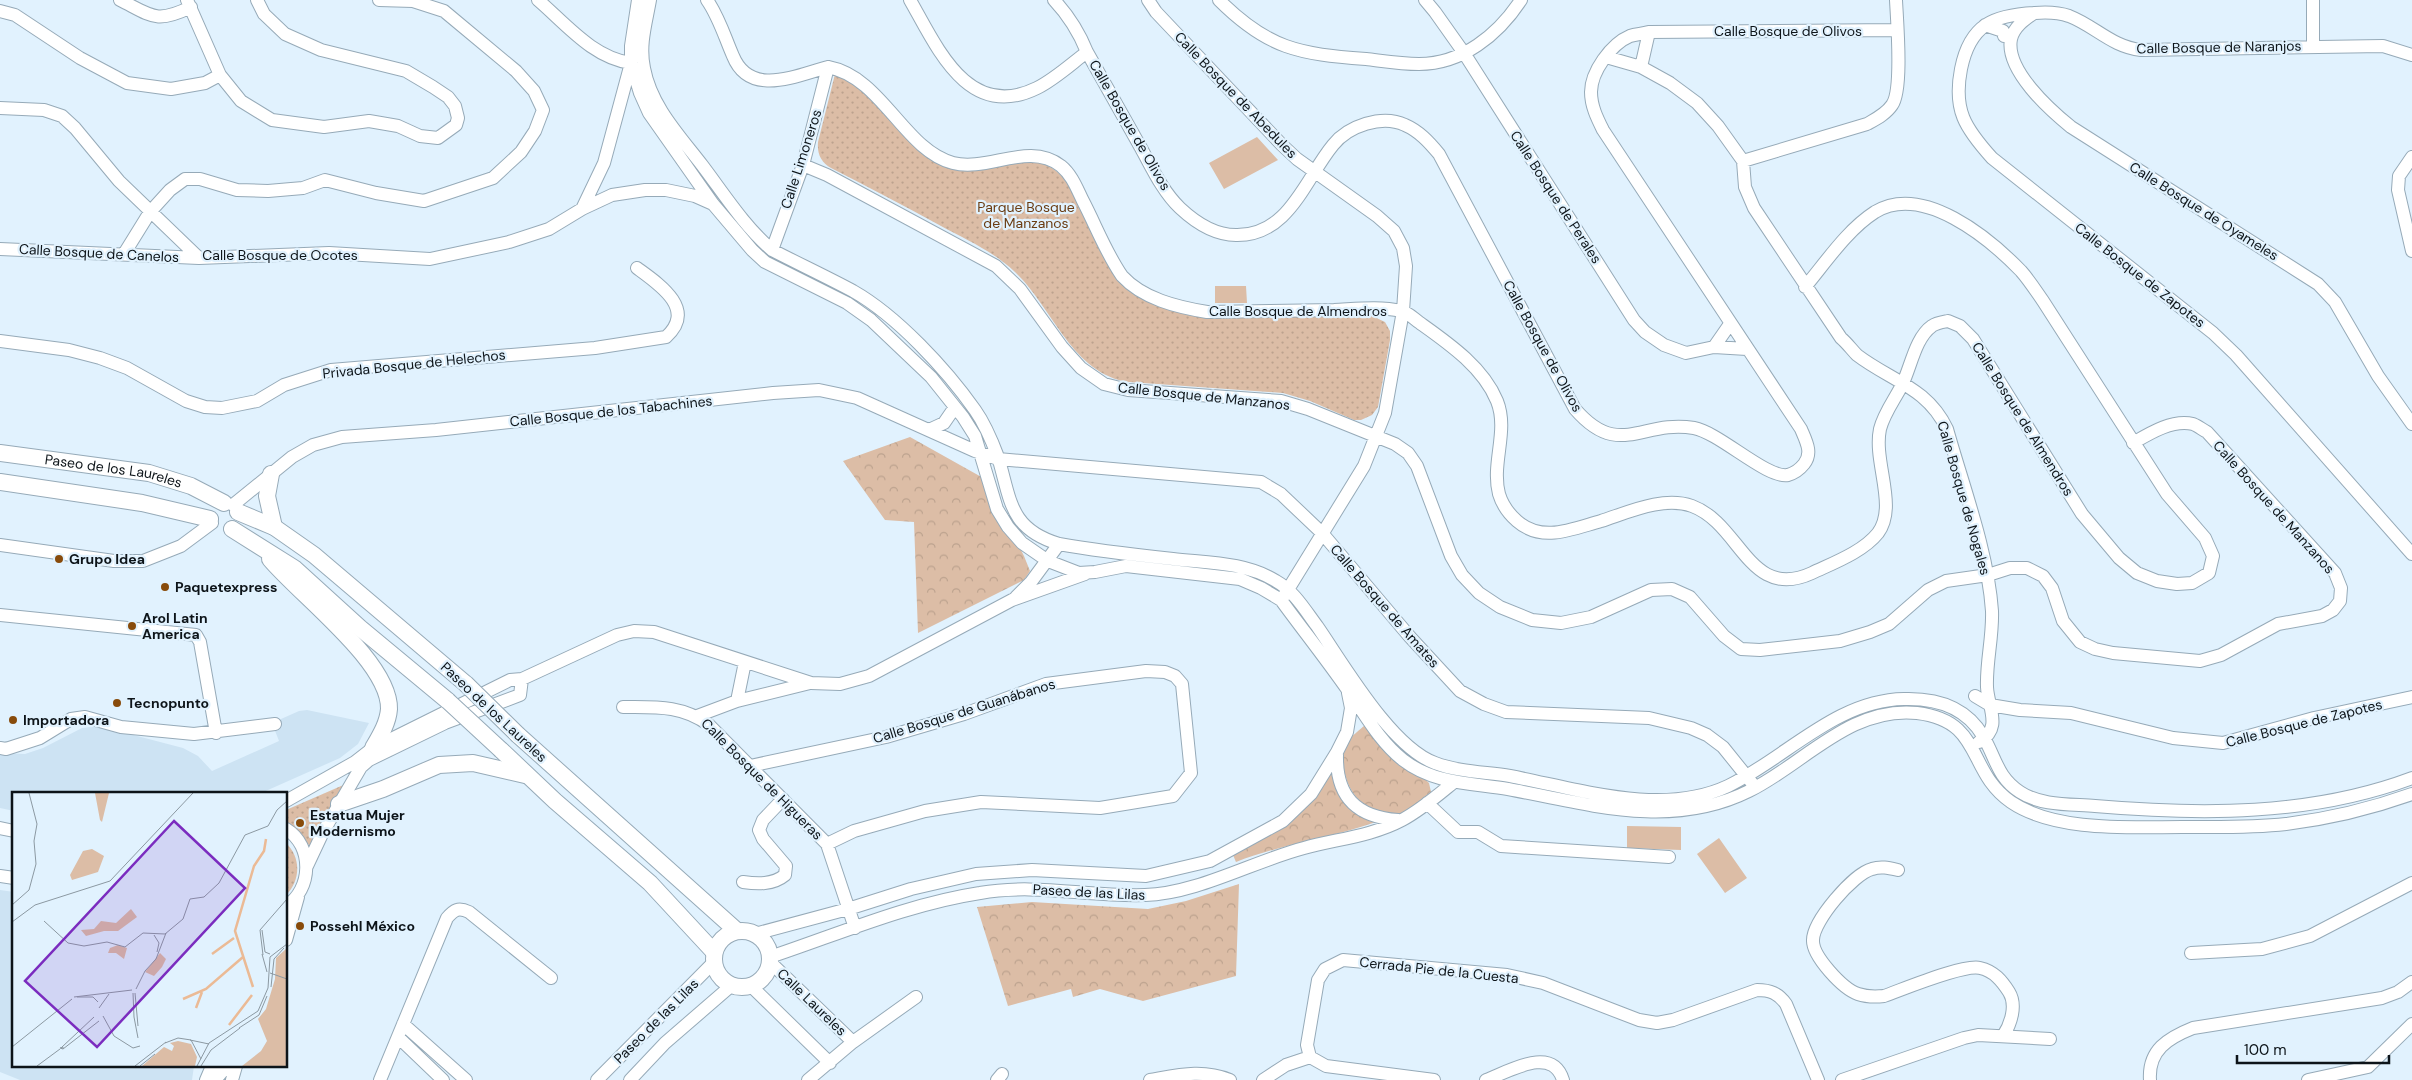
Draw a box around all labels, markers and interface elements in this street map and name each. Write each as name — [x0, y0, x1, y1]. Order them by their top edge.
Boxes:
street label: Calle Bosque de Olivos — [1714, 22, 1862, 40]
street label: Calle Bosque de Abedules — [1171, 28, 1301, 162]
street label: Calle Bosque de Naranjos — [2136, 37, 2302, 57]
street label: Calle Bosque de Olivos — [1085, 56, 1175, 194]
street label: Calle Limoneros — [776, 107, 826, 211]
street label: Calle Bosque de Perales — [1506, 127, 1606, 267]
street label: Calle Bosque de Oyameles — [2126, 158, 2282, 264]
park label: Parque Bosque de Manzanos — [977, 198, 1075, 232]
street label: Calle Bosque de Zapotes — [2071, 218, 2209, 332]
street label: Calle Bosque de Canelos — [18, 240, 180, 266]
street label: Calle Bosque de Ocotes — [202, 246, 358, 264]
street label: Calle Bosque de Olivos — [1499, 277, 1587, 415]
street label: Calle Bosque de Almendros — [1209, 302, 1387, 320]
street label: Calle Bosque de Almendros — [1968, 339, 2078, 499]
street label: Privada Bosque de Helechos — [322, 345, 506, 383]
street label: Calle Bosque de Manzanos — [1117, 378, 1291, 414]
street label: Calle Bosque de los Tabachines — [509, 391, 713, 431]
street label: Calle Bosque de Nogales — [1933, 419, 1995, 577]
street label: Calle Bosque de Manzanos — [2209, 437, 2339, 577]
street label: Paseo de los Laureles — [44, 450, 184, 492]
street label: Calle Bosque de Amates — [1326, 541, 1444, 671]
place label: Grupo Idea — [69, 550, 145, 568]
marker: Grupo Idea — [53, 553, 65, 565]
place label: Paquetexpress — [175, 578, 277, 596]
marker: Paquetexpress — [159, 581, 171, 593]
place label: Arol Latin America — [142, 609, 208, 643]
marker: Arol Latin America — [126, 620, 138, 632]
street label: Paseo de los Laureles — [437, 658, 551, 766]
street label: Calle Bosque de Guanábanos — [871, 675, 1057, 747]
place label: Tecnopunto — [127, 694, 209, 712]
street label: Calle Bosque de Zapotes — [2224, 695, 2384, 751]
marker: Tecnopunto — [111, 697, 123, 709]
place label: Importadora — [23, 711, 109, 729]
marker: Importadora — [7, 714, 19, 726]
street label: Calle Bosque de Higueras — [697, 714, 827, 844]
inset map — [12, 792, 288, 1068]
place label: Estatua Mujer Modernismo — [310, 806, 405, 840]
marker: Estatua Mujer Modernismo — [294, 817, 306, 829]
street label: Paseo de las Lilas — [1032, 880, 1146, 904]
place label: Possehl México — [310, 917, 415, 935]
marker: Possehl México — [294, 920, 306, 932]
street label: Cerrada Pie de la Cuesta — [1358, 953, 1520, 987]
street label: Calle Laureles — [774, 964, 850, 1040]
street label: Paseo de las Lilas — [610, 975, 702, 1067]
scale bar — [2237, 1032, 2390, 1064]
text: 100 m — [2244, 1040, 2287, 1060]

